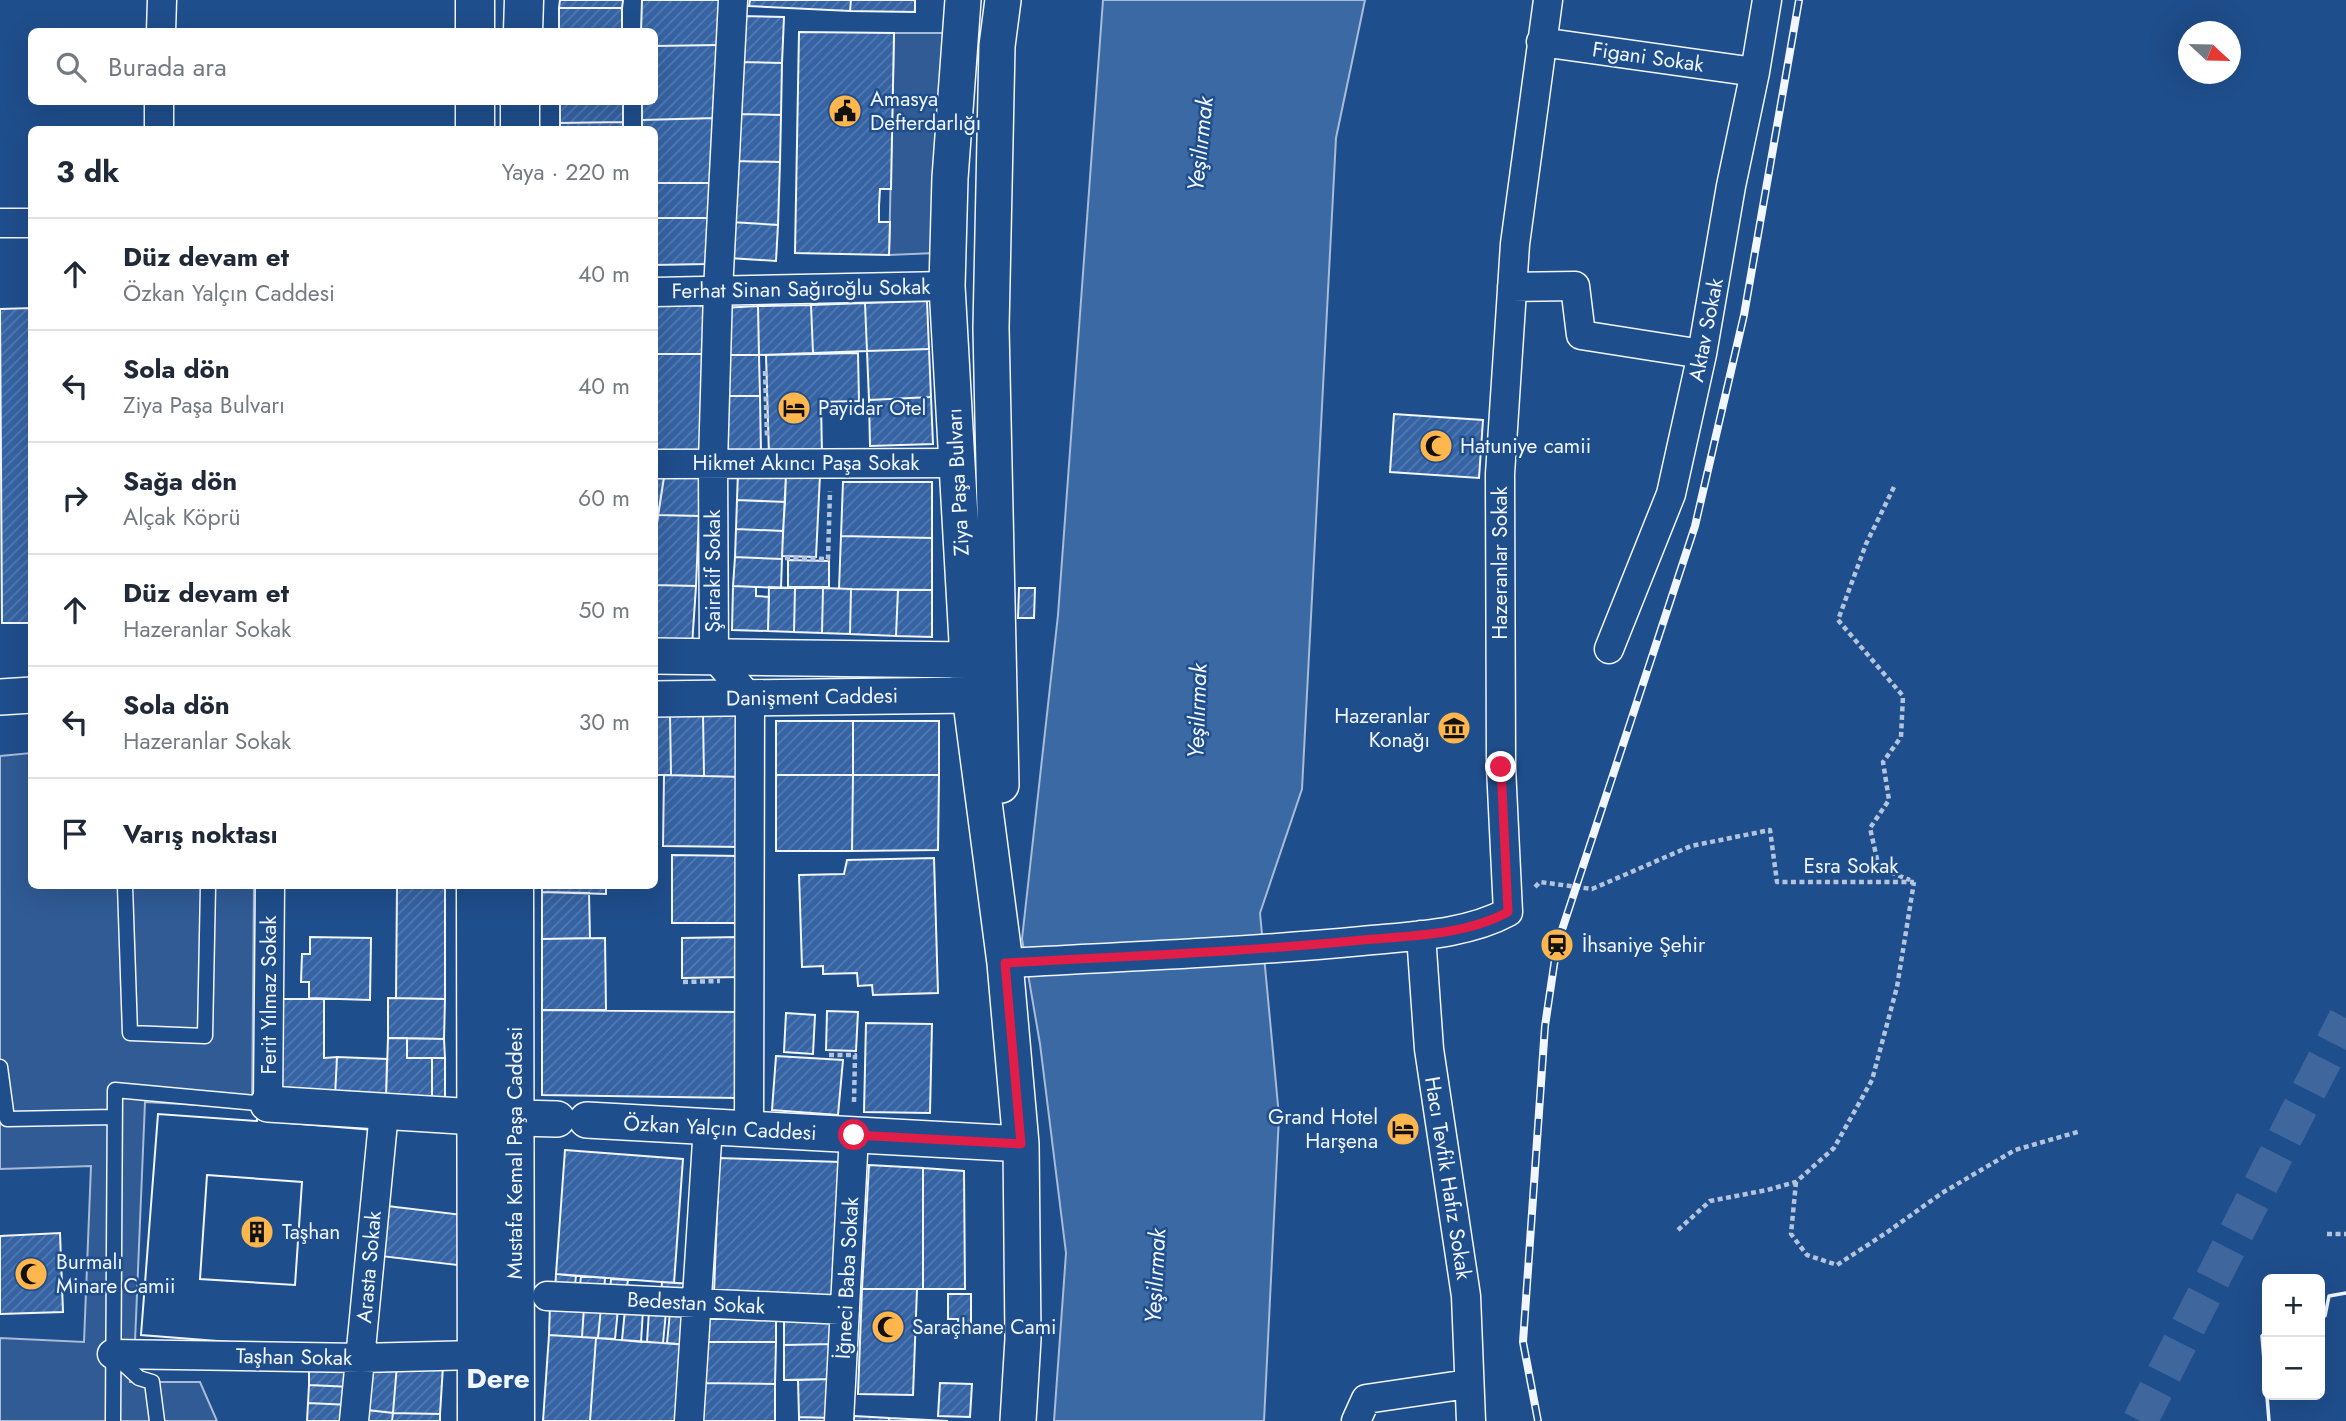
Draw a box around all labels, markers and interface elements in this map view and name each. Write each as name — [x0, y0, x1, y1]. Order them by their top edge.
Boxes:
north arrow — [2178, 21, 2241, 84]
search box — [28, 28, 658, 105]
street label: Figani Sokak — [1590, 34, 1706, 80]
icon: search — [52, 48, 90, 86]
text: Burada ara — [108, 48, 227, 86]
place label: Amasya Defterdarlığı — [870, 84, 981, 138]
public building icon: Amasya Defterdarlığı — [826, 92, 864, 130]
water label: Yeşilırmak — [1178, 94, 1222, 193]
text: 3 dk — [56, 150, 119, 193]
text: Yaya · 220 m — [502, 155, 630, 189]
text: Düz devam et — [123, 238, 289, 276]
icon: ahead — [56, 255, 94, 293]
text: 40 m — [578, 257, 630, 291]
street label: Ferhat Sinan Sağıroğlu Sokak — [671, 272, 931, 306]
street label: Aktav Sokak — [1681, 275, 1731, 385]
text: Özkan Yalçın Caddesi — [123, 276, 335, 310]
text: Sola dön — [123, 350, 230, 388]
icon: left — [56, 367, 94, 405]
text: 40 m — [578, 369, 630, 403]
text: Ziya Paşa Bulvarı — [123, 388, 285, 422]
hotel icon: Payidar Otel — [775, 389, 813, 427]
place label: Payidar Otel — [818, 393, 926, 423]
street label: Ziya Paşa Bulvarı — [939, 407, 977, 557]
mosque icon: Hatuniye camii — [1417, 427, 1455, 465]
place label: Hatuniye camii — [1460, 431, 1591, 461]
street label: Hikmet Akıncı Paşa Sokak — [692, 448, 920, 478]
text: Sağa dön — [123, 462, 237, 500]
icon: right — [56, 479, 94, 517]
text: 60 m — [578, 481, 630, 515]
street label: Hazeranlar Sokak — [1485, 485, 1515, 640]
text: Alçak Köprü — [123, 500, 240, 534]
street label: Şairakif Sokak — [698, 509, 728, 632]
text: Düz devam et — [123, 574, 289, 612]
icon: ahead — [56, 591, 94, 629]
text: 50 m — [578, 593, 630, 627]
text: Hazeranlar Sokak — [123, 612, 291, 646]
water label: Yeşilırmak — [1178, 662, 1216, 759]
street label: Danişment Caddesi — [726, 681, 898, 713]
text: Sola dön — [123, 686, 230, 724]
place label: Hazeranlar Konağı — [1334, 701, 1431, 755]
icon: left — [56, 703, 94, 741]
text: 30 m — [579, 705, 630, 739]
museum icon: Hazeranlar Konağı — [1435, 709, 1473, 747]
text: Hazeranlar Sokak — [123, 724, 291, 758]
route end — [1485, 751, 1516, 782]
icon: arrive — [56, 815, 94, 853]
text: Varış noktası — [123, 815, 278, 853]
street label: Esra Sokak — [1803, 851, 1899, 881]
street label: Ferit Yılmaz Sokak — [254, 915, 284, 1075]
station icon: İhsaniye Şehir — [1538, 926, 1576, 964]
place label: İhsaniye Şehir — [1582, 930, 1706, 960]
street label: Mustafa Kemal Paşa Caddesi — [500, 1027, 530, 1279]
street label: Hacı Tevfik Hafız Sokak — [1417, 1074, 1479, 1283]
place label: Grand Hotel Harşena — [1268, 1102, 1378, 1156]
street label: Özkan Yalçın Caddesi — [623, 1108, 817, 1148]
hotel icon: Grand Hotel Harşena — [1384, 1110, 1422, 1148]
route start — [838, 1119, 869, 1150]
street label: İğneci Baba Sokak — [828, 1195, 866, 1360]
street label: Arasta Sokak — [349, 1209, 389, 1324]
building icon: Taşhan — [238, 1213, 276, 1251]
place label: Taşhan — [282, 1217, 340, 1247]
water label: Yeşilırmak — [1136, 1226, 1175, 1324]
place label: Burmalı Minare Camii — [56, 1247, 175, 1301]
mosque icon: Burmalı Minare Camii — [12, 1255, 50, 1293]
map controls — [2262, 1274, 2325, 1400]
button: + — [2262, 1274, 2325, 1337]
street label: Bedestan Sokak — [626, 1284, 766, 1322]
mosque icon: Saraçhane Cami — [869, 1308, 907, 1346]
place label: Saraçhane Cami — [912, 1312, 1057, 1342]
button: − — [2262, 1337, 2325, 1400]
street label: Taşhan Sokak — [236, 1341, 353, 1373]
district label: Dere — [466, 1358, 530, 1399]

